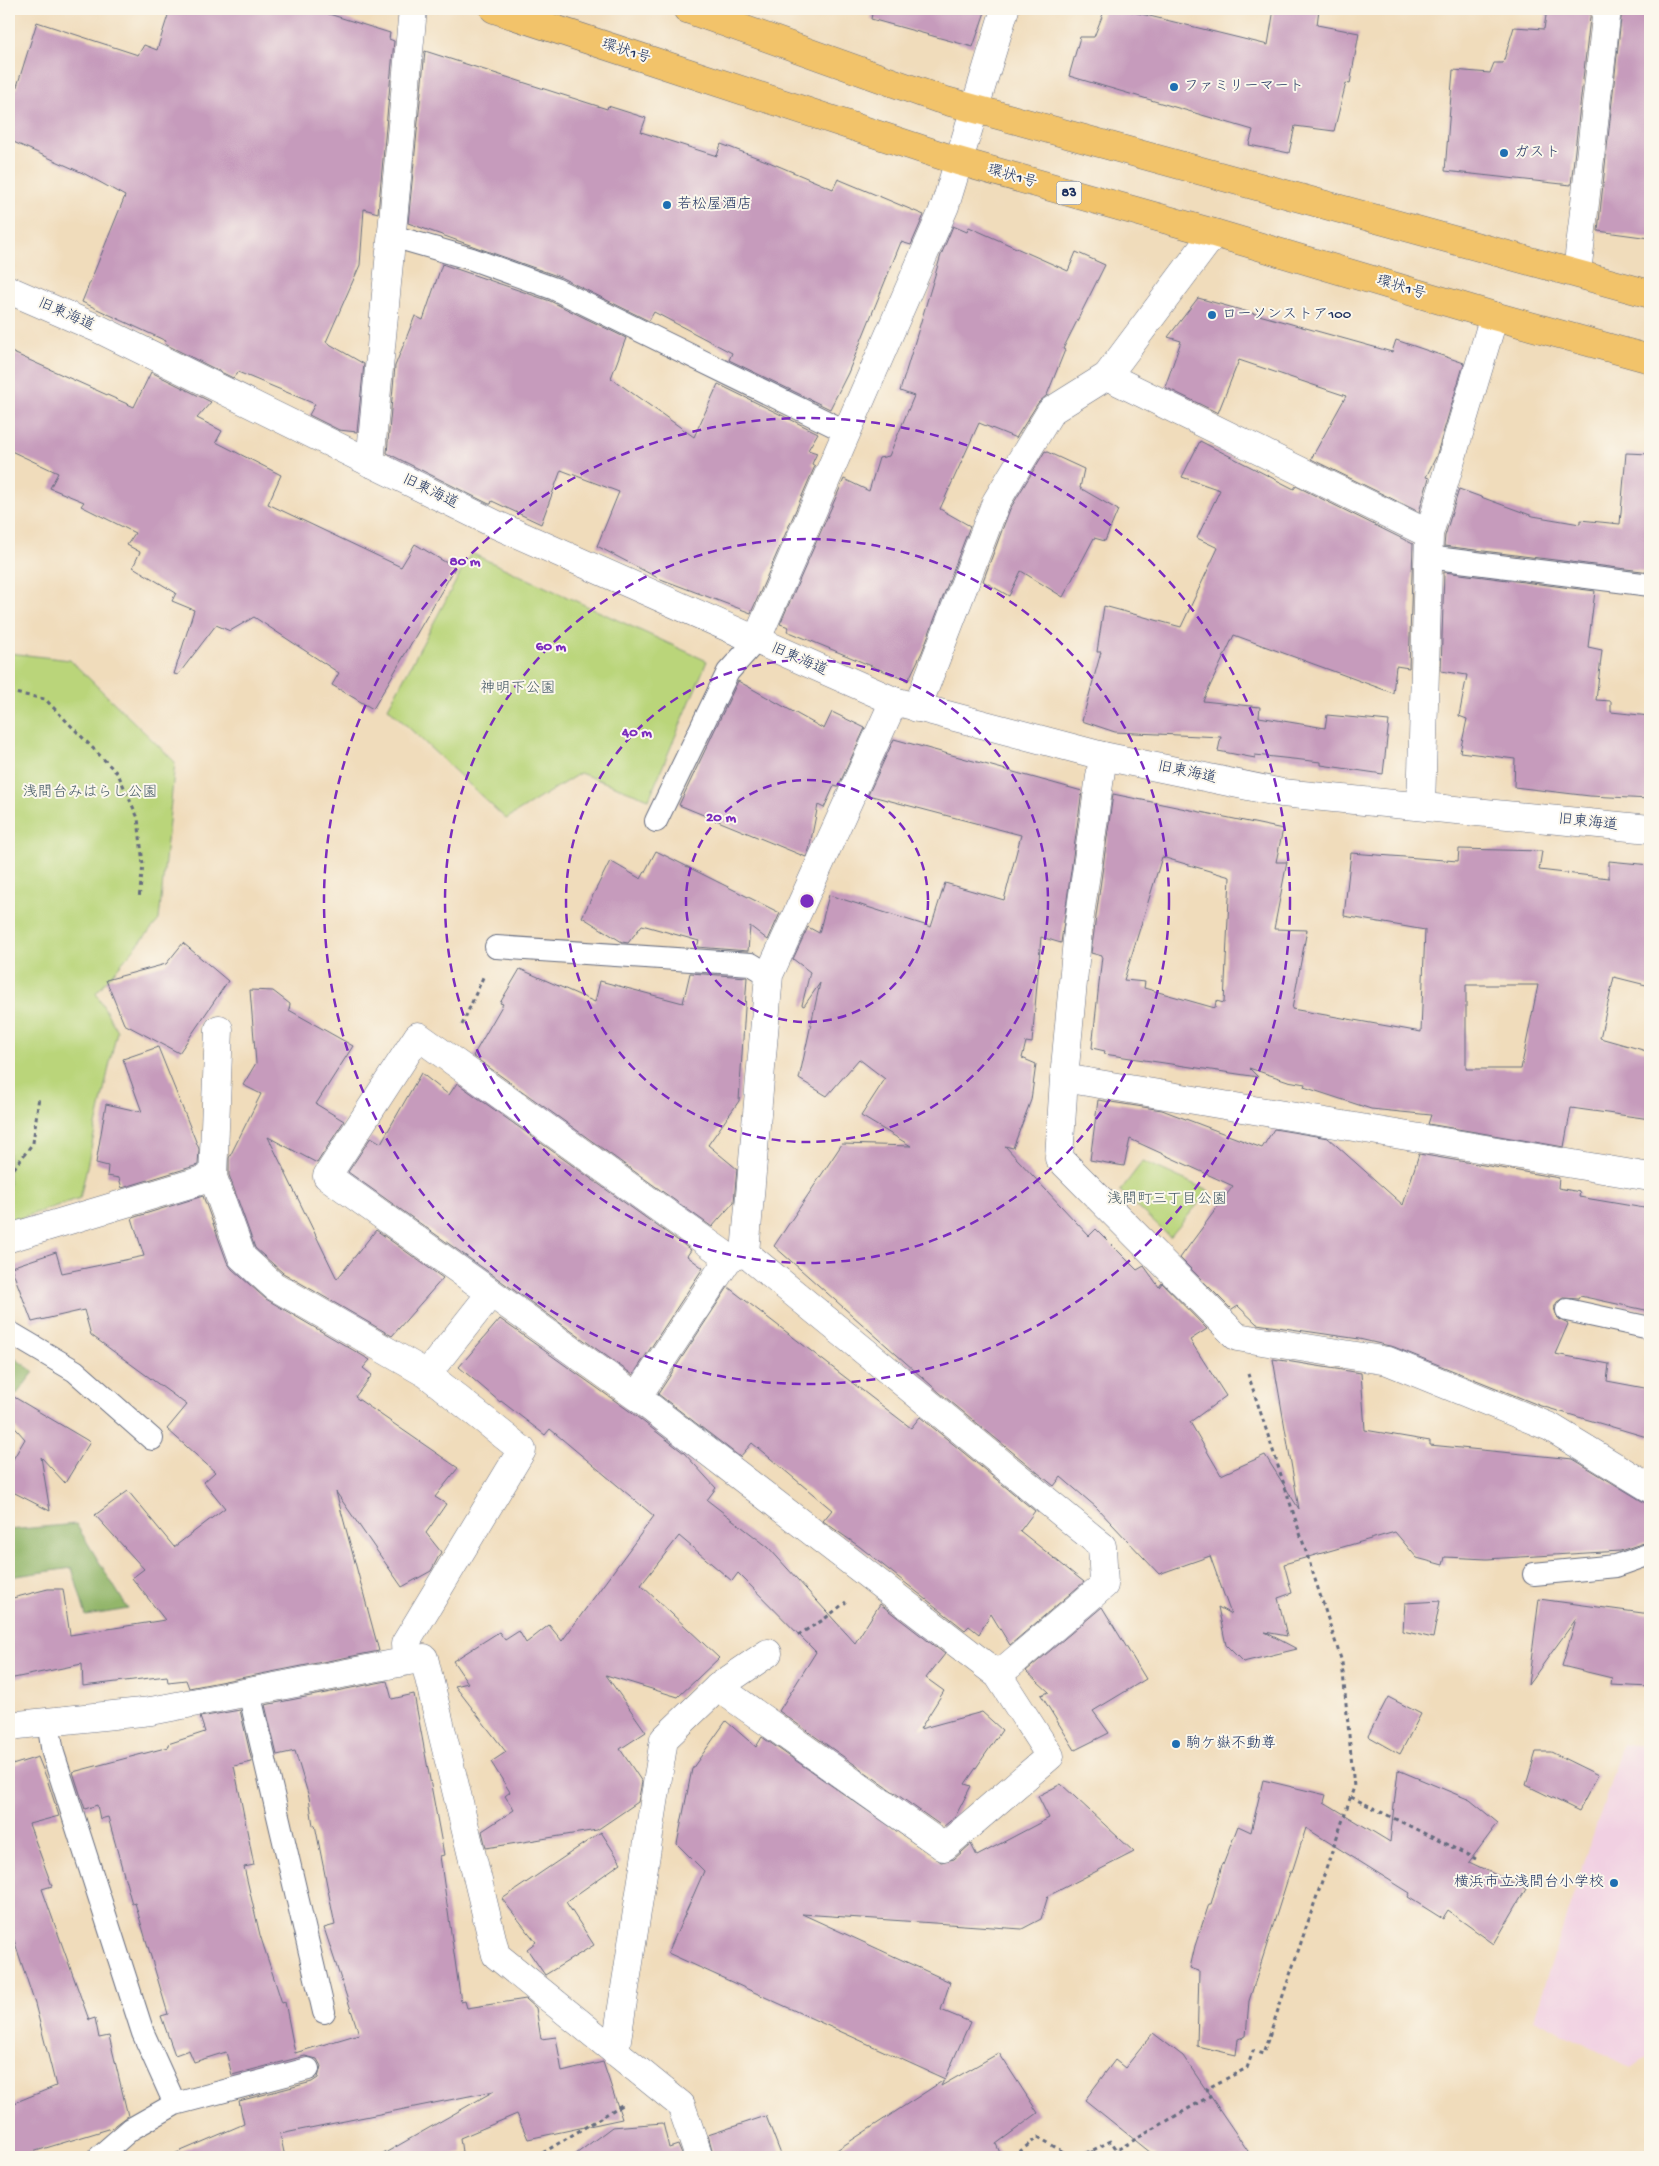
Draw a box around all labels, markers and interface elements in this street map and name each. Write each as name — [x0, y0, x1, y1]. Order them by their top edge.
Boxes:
street label: 環状1号 — [599, 36, 653, 68]
place label: ファミリーマート — [1184, 78, 1304, 96]
marker: ファミリーマート — [1168, 81, 1180, 93]
place label: ガスト — [1514, 144, 1561, 162]
marker: ガスト — [1498, 147, 1510, 159]
street label: 環状1号 — [985, 161, 1039, 193]
road number: 83 — [1056, 182, 1082, 204]
place label: 若松屋酒店 — [677, 195, 752, 214]
marker: 若松屋酒店 — [661, 199, 673, 211]
street label: 環状1号 — [1374, 272, 1428, 304]
street label: 旧東海道 — [35, 294, 97, 335]
place label: ローソンストア100 — [1222, 306, 1352, 324]
marker: ローソンストア100 — [1206, 309, 1218, 321]
street label: 旧東海道 — [399, 470, 461, 513]
text: 80 m — [450, 553, 481, 571]
text: 60 m — [536, 638, 567, 656]
street label: 旧東海道 — [768, 639, 830, 680]
park label: 神明下公園 — [480, 679, 556, 698]
text: 40 m — [621, 724, 652, 742]
street label: 旧東海道 — [1156, 757, 1218, 788]
park label: 浅間台みはらし公園 — [22, 783, 158, 802]
text: 20 m — [706, 809, 736, 827]
street label: 旧東海道 — [1557, 810, 1619, 835]
centre of rings — [798, 892, 816, 910]
park label: 浅間町三丁目公園 — [1107, 1190, 1227, 1209]
place label: 駒ケ嶽不動尊 — [1186, 1734, 1276, 1753]
marker: 駒ケ嶽不動尊 — [1170, 1738, 1182, 1750]
place label: 横浜市立浅間台小学校 — [1454, 1873, 1604, 1892]
marker: 横浜市立浅間台小学校 — [1608, 1877, 1620, 1889]

